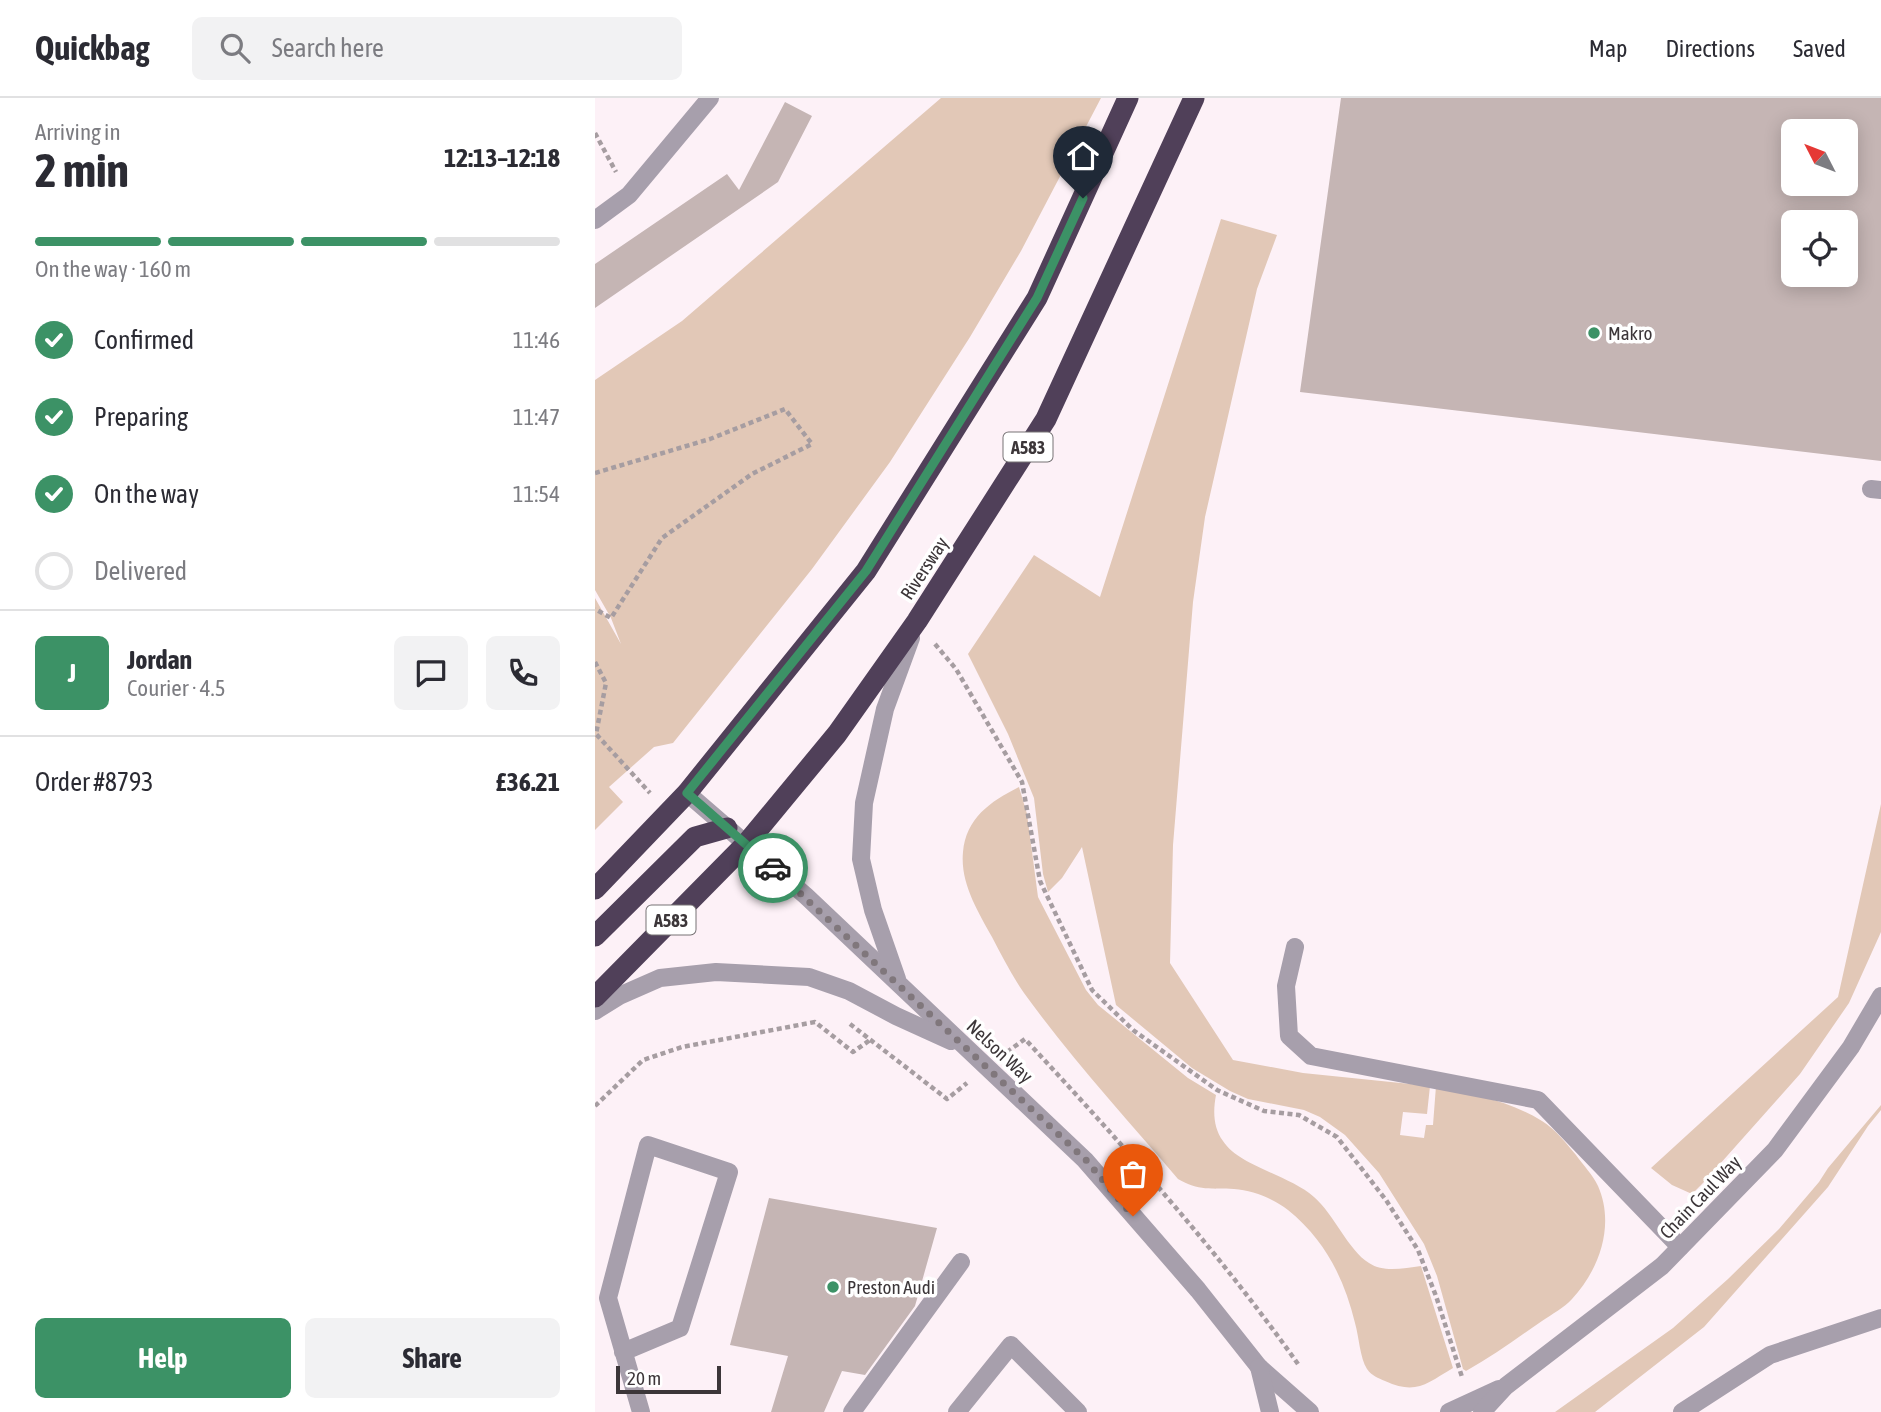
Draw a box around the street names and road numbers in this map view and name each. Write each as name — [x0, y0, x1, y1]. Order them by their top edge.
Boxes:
road number: A583 — [1003, 432, 1053, 461]
street label: Riversway — [896, 532, 952, 603]
road number: A583 — [647, 906, 695, 934]
street label: Nelson Way — [962, 1015, 1038, 1087]
street label: Chain Caul Way — [1655, 1151, 1745, 1243]

